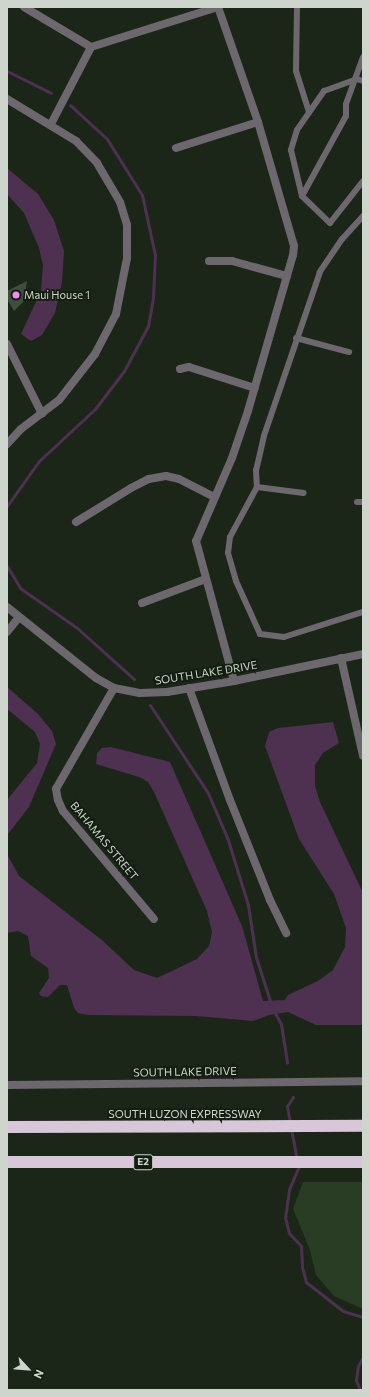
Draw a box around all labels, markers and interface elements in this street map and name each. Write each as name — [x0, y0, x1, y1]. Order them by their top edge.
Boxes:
place label: Maui House 1 — [24, 288, 90, 302]
marker: Maui House 1 — [11, 290, 21, 300]
street label: SOUTH LAKE DRIVE — [154, 658, 258, 688]
street label: BAHAMAS STREET — [67, 799, 141, 883]
street label: SOUTH LAKE DRIVE — [133, 1064, 237, 1080]
street label: SOUTH LUZON EXPRESSWAY — [108, 1107, 262, 1121]
road number: E2 — [133, 1154, 153, 1170]
north arrow — [8, 1349, 48, 1389]
text: N — [32, 1368, 47, 1381]

